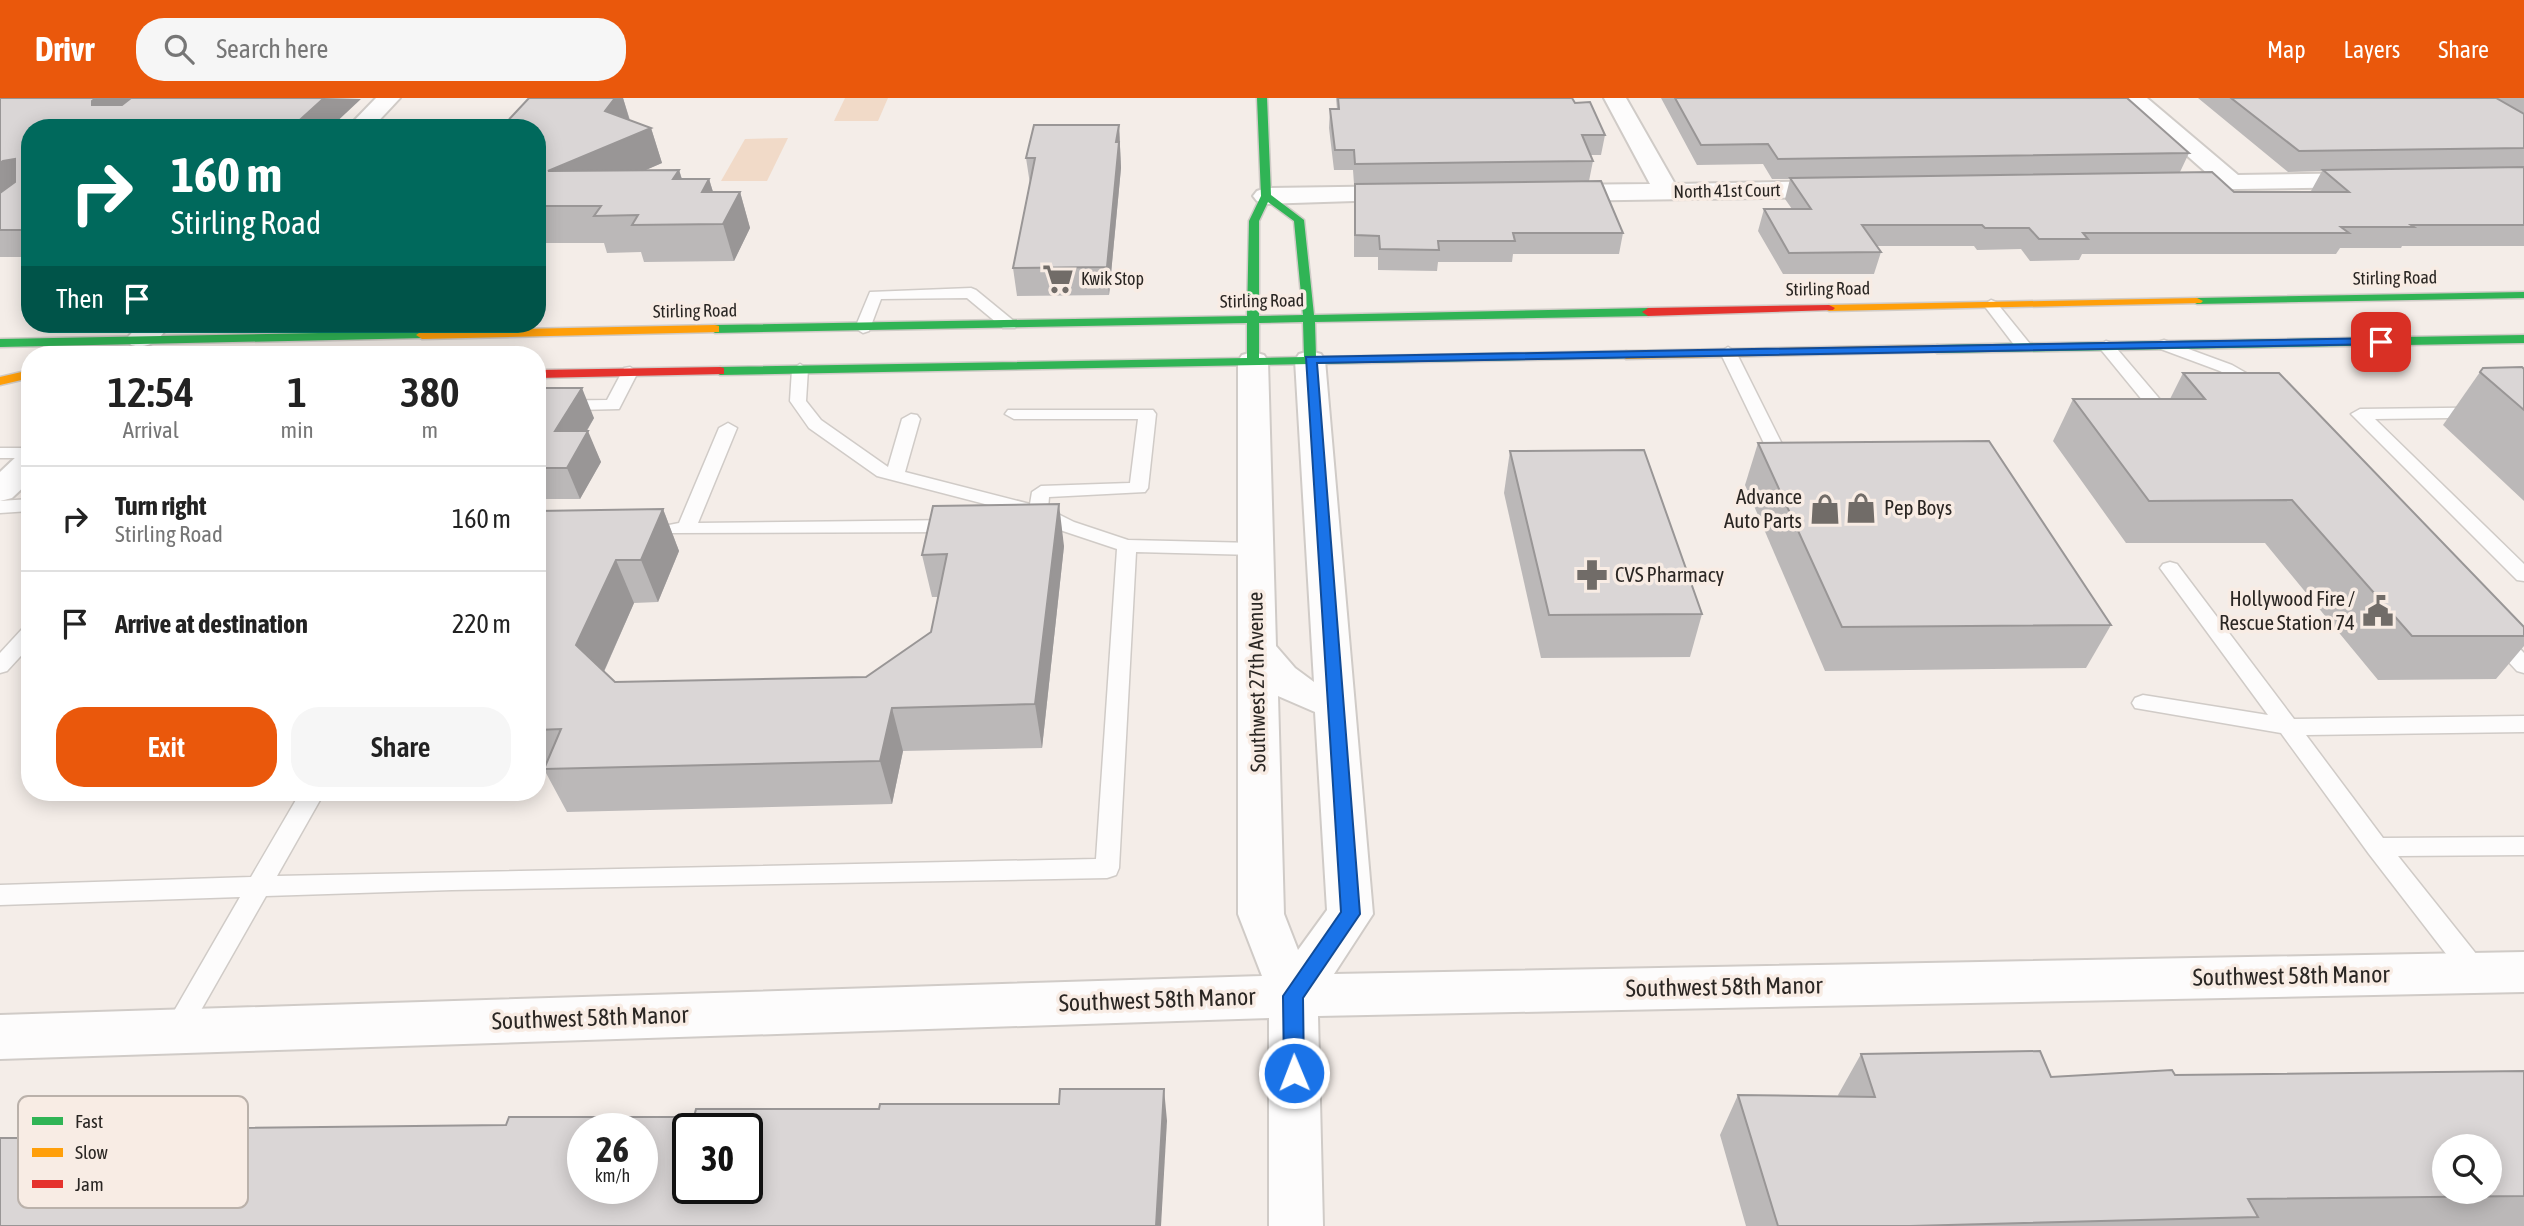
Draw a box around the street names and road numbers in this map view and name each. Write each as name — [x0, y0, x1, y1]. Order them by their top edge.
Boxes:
street label: North 41st Court — [1673, 179, 1781, 202]
street label: Stirling Road — [2353, 266, 2437, 289]
street label: Stirling Road — [1786, 277, 1870, 300]
street label: Stirling Road — [1220, 289, 1304, 312]
street label: Stirling Road — [653, 299, 737, 322]
street label: Southwest 27th Avenue — [1242, 592, 1270, 772]
street label: Southwest 58th Manor — [2192, 960, 2391, 991]
street label: Southwest 58th Manor — [1625, 971, 1824, 1002]
street label: Southwest 58th Manor — [1058, 983, 1257, 1016]
street label: Southwest 58th Manor — [491, 1001, 690, 1034]

